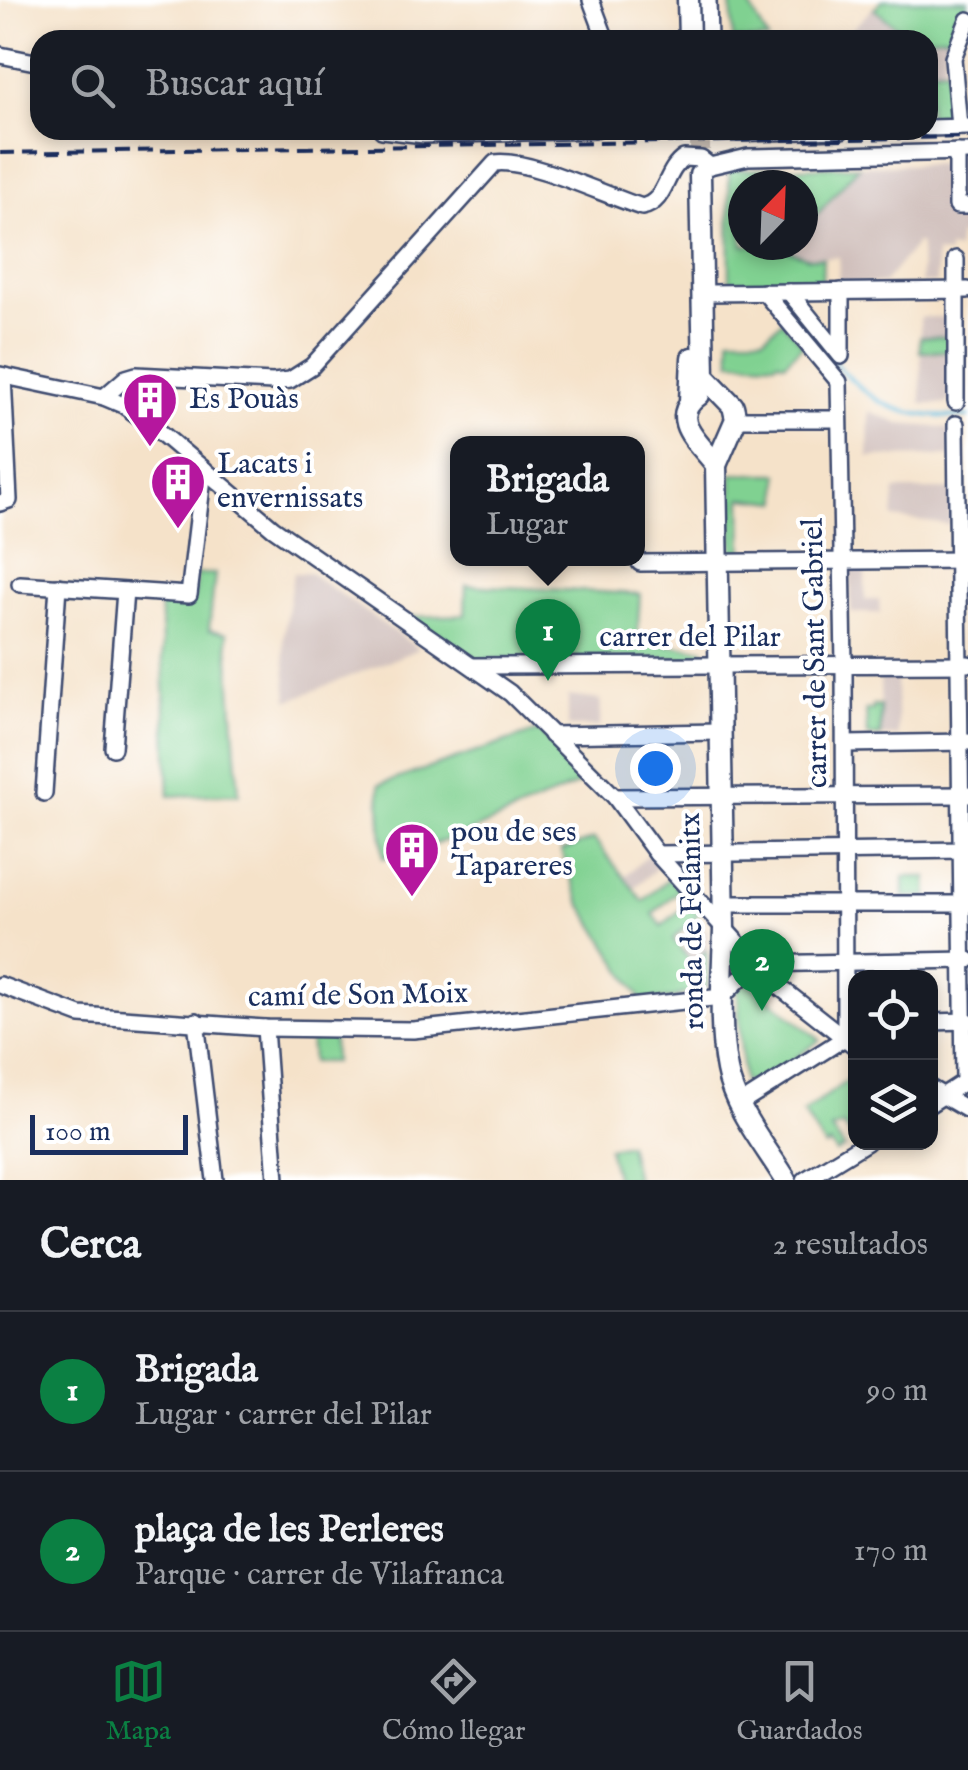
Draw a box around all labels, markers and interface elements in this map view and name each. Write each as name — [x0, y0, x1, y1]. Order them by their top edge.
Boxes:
search box — [30, 30, 938, 140]
icon: search — [65, 58, 120, 113]
text: Buscar aquí — [145, 61, 323, 109]
north arrow — [728, 170, 818, 260]
building icon: Es Pouàs — [120, 370, 180, 449]
place label: Es Pouàs — [189, 381, 299, 419]
popup — [450, 436, 645, 566]
place label: Lacats i envernissats — [217, 446, 363, 518]
building icon: Lacats i envernissats — [148, 452, 208, 531]
text: Brigada — [486, 457, 609, 505]
text: Lugar — [486, 505, 568, 546]
street label: carrer de Sant Gabriel — [795, 517, 837, 788]
pin: 1 — [516, 598, 580, 681]
street label: carrer del Pilar — [599, 619, 781, 657]
your location — [630, 743, 681, 794]
street label: ronda de Felanitx — [672, 812, 714, 1030]
place label: pou de ses Tapareres — [451, 814, 577, 886]
building icon: pou de ses Tapareres — [382, 820, 442, 899]
pin: 2 — [730, 928, 794, 1011]
map controls — [848, 970, 938, 1150]
button: locate — [848, 970, 938, 1060]
street label: camí de Son Moix — [247, 975, 469, 1017]
button: layers — [848, 1060, 938, 1150]
scale bar — [30, 1110, 188, 1154]
text: 100 m — [45, 1115, 111, 1150]
text: Cerca — [40, 1219, 141, 1272]
text: 2 resultados — [773, 1225, 928, 1266]
text: Brigada — [135, 1347, 258, 1395]
text: 1 — [67, 1371, 78, 1412]
text: 90 m — [867, 1371, 928, 1412]
text: Lugar · carrer del Pilar — [135, 1395, 432, 1436]
text: plaça de les Perleres — [135, 1507, 444, 1555]
text: 2 — [65, 1531, 80, 1572]
text: 170 m — [854, 1531, 928, 1572]
text: Parque · carrer de Vilafranca — [135, 1555, 504, 1596]
tab: Mapa — [105, 1654, 171, 1749]
tab: Cómo llegar — [382, 1654, 526, 1749]
tab: Guardados — [736, 1654, 863, 1749]

